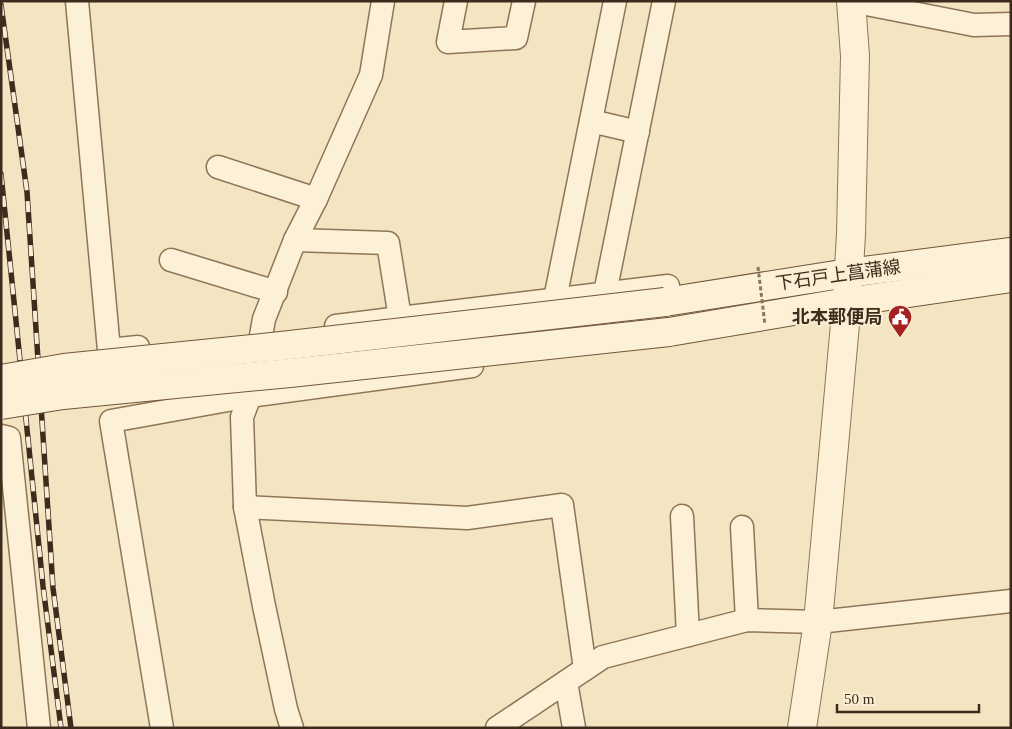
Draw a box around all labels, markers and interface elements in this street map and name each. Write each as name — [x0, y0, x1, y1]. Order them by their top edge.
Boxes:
street label: 下石戸上菖蒲線 — [774, 256, 902, 294]
public building icon: 北本郵便局 — [887, 304, 913, 338]
place label: 北本郵便局 — [792, 307, 882, 327]
scale bar — [837, 682, 980, 714]
text: 50 m — [844, 691, 875, 707]

